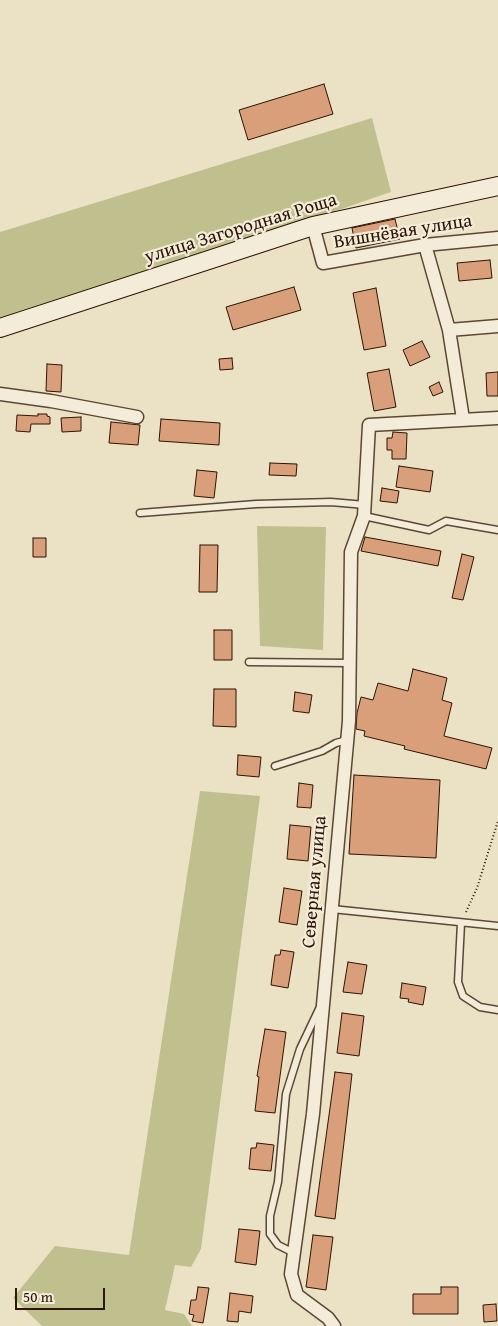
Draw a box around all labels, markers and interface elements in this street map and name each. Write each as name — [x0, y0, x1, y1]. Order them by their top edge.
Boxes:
street label: улица Загородная Роща — [142, 189, 340, 269]
street label: Вишнёвая улица — [332, 210, 474, 254]
street label: Северная улица — [298, 815, 332, 949]
scale bar — [18, 1278, 108, 1310]
text: 50 m — [23, 1286, 53, 1307]

